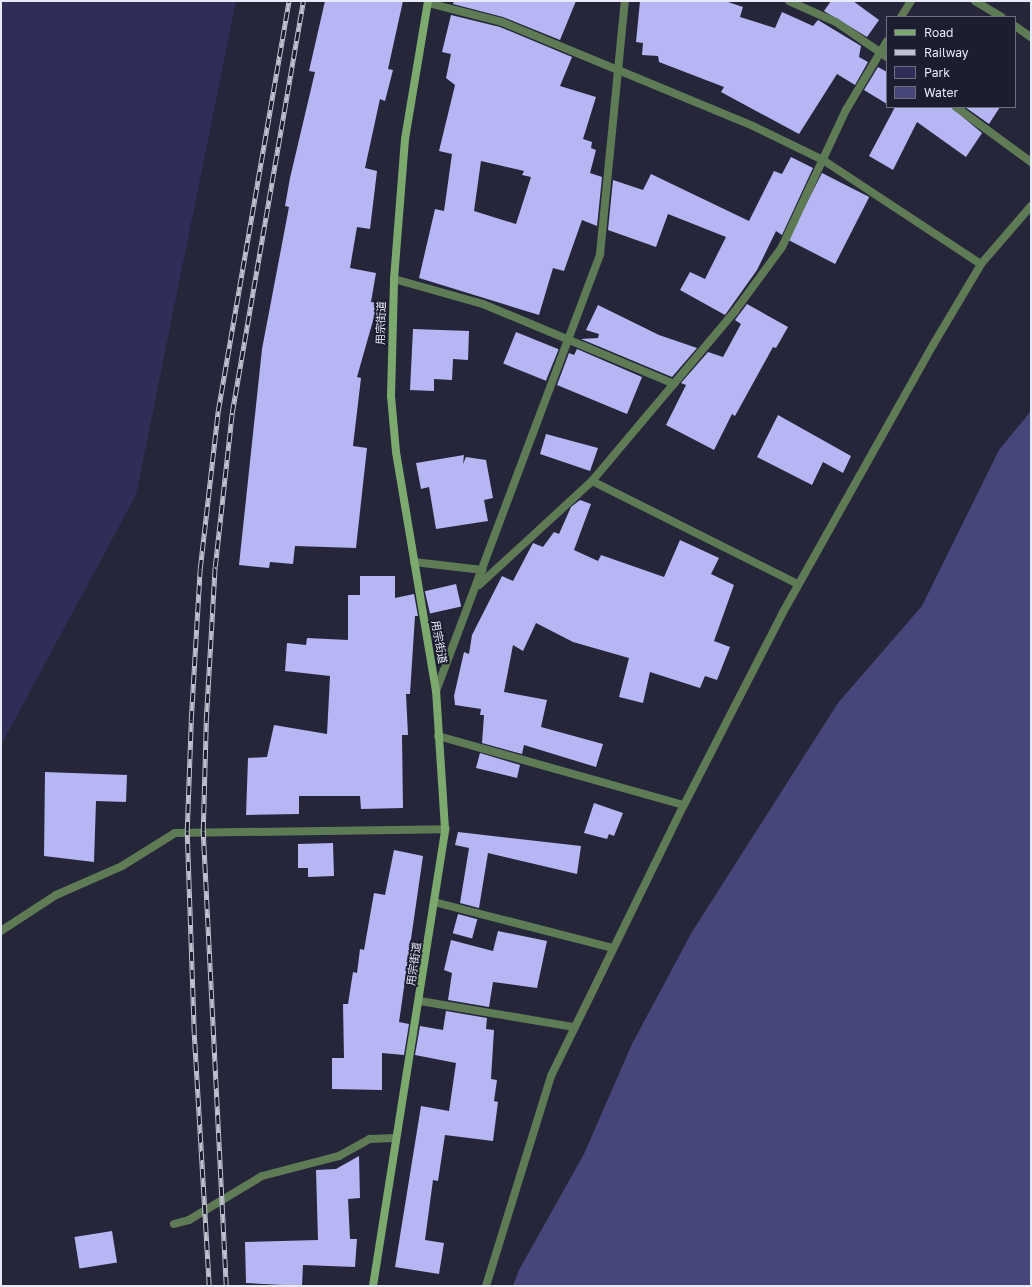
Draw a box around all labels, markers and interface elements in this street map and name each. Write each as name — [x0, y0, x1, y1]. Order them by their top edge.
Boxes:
legend — [886, 16, 1016, 108]
text: Road — [924, 25, 953, 40]
text: Railway — [924, 45, 969, 60]
text: Park — [924, 65, 950, 80]
text: Water — [924, 85, 958, 100]
street label: 用宗街道 — [374, 301, 388, 345]
street label: 用宗街道 — [429, 619, 449, 665]
street label: 用宗街道 — [404, 941, 424, 987]

